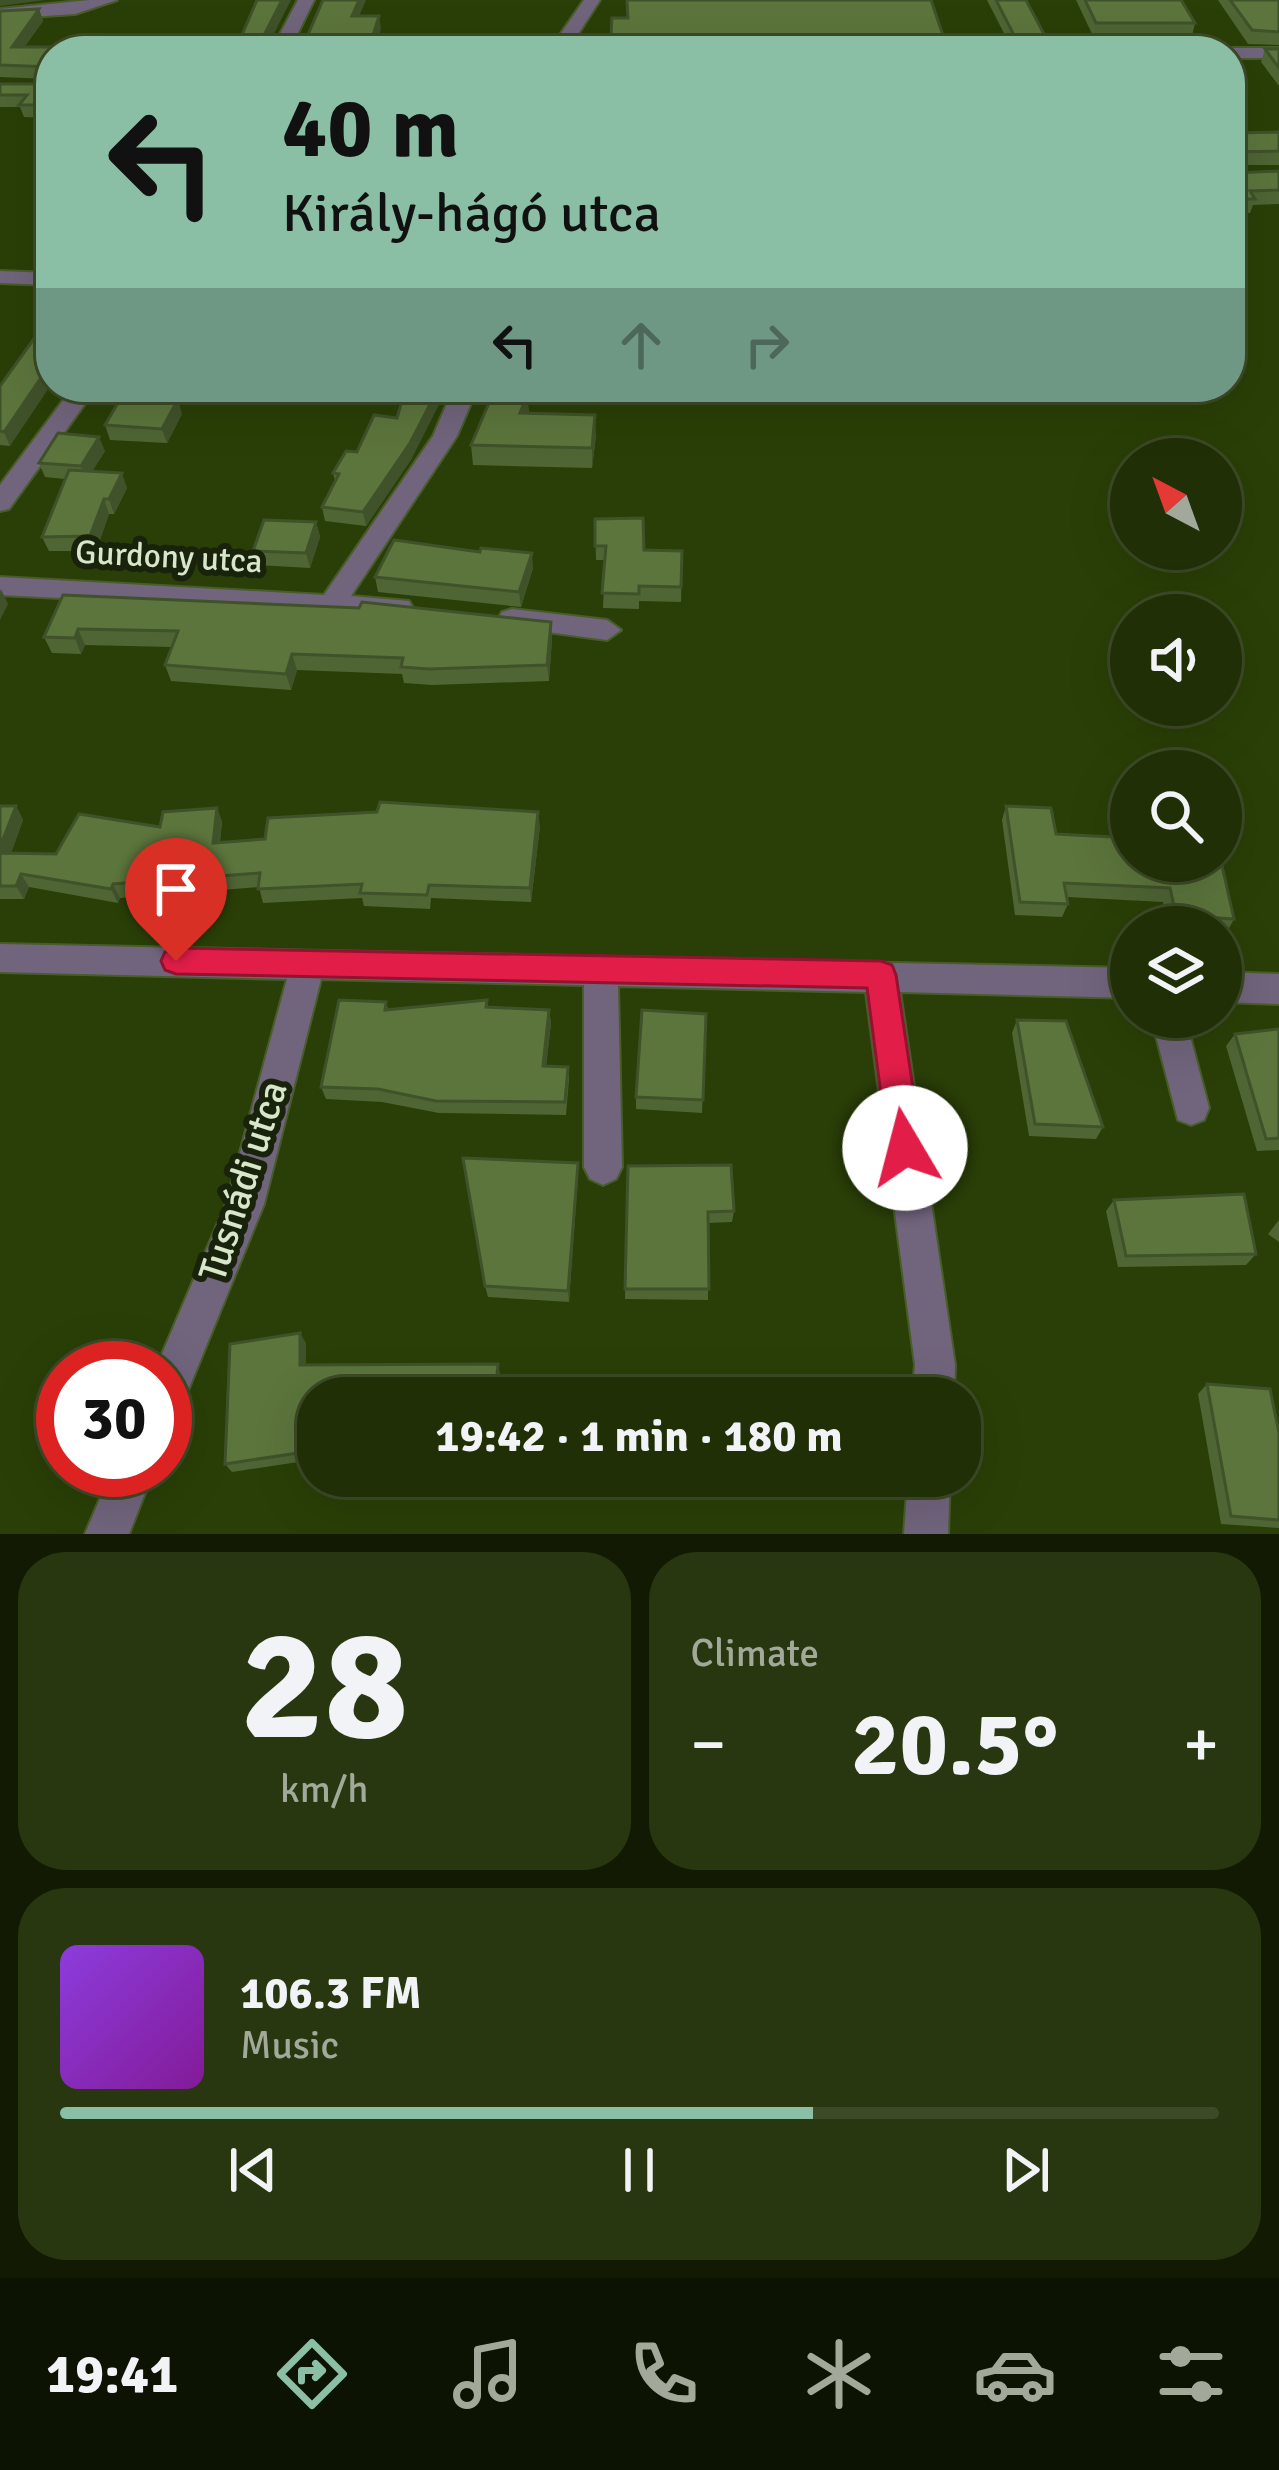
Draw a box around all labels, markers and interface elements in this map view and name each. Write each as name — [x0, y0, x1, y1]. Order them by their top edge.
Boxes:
text: 40 m — [282, 77, 459, 181]
icon: left — [84, 84, 240, 240]
text: Király-hágó utca — [282, 180, 661, 247]
icon: left — [482, 312, 548, 378]
icon: ahead — [608, 312, 674, 378]
icon: right — [734, 312, 800, 378]
north arrow — [1110, 438, 1242, 570]
map controls — [1110, 438, 1242, 1038]
street label: Gurdony utca — [74, 532, 264, 582]
button: sound — [1110, 594, 1242, 726]
button: search — [1110, 750, 1242, 882]
pin — [125, 838, 227, 961]
icon: arrive — [143, 856, 209, 922]
button: layers — [1110, 906, 1242, 1038]
street label: Tusnádi utca — [188, 1075, 298, 1287]
position arrow — [842, 1085, 968, 1211]
speed limit sign: 30 — [36, 1341, 192, 1497]
text: 19:42 · 1 min · 180 m — [435, 1409, 843, 1464]
text: 28 — [240, 1590, 408, 1783]
text: Climate — [691, 1629, 819, 1677]
text: 20.5° — [851, 1689, 1059, 1800]
text: − — [691, 1704, 726, 1785]
text: + — [1183, 1704, 1219, 1785]
text: km/h — [280, 1765, 368, 1813]
text: 106.3 FM — [240, 1966, 422, 2021]
text: Music — [240, 2021, 339, 2069]
icon: previous — [220, 2137, 286, 2203]
icon: pause — [606, 2137, 672, 2203]
icon: next — [993, 2137, 1059, 2203]
icon: directions — [270, 2332, 354, 2416]
icon: music — [446, 2332, 530, 2416]
icon: phone — [622, 2332, 706, 2416]
icon: climate — [797, 2332, 881, 2416]
icon: car — [973, 2332, 1057, 2416]
icon: filters — [1149, 2332, 1233, 2416]
text: 19:41 — [46, 2341, 178, 2408]

